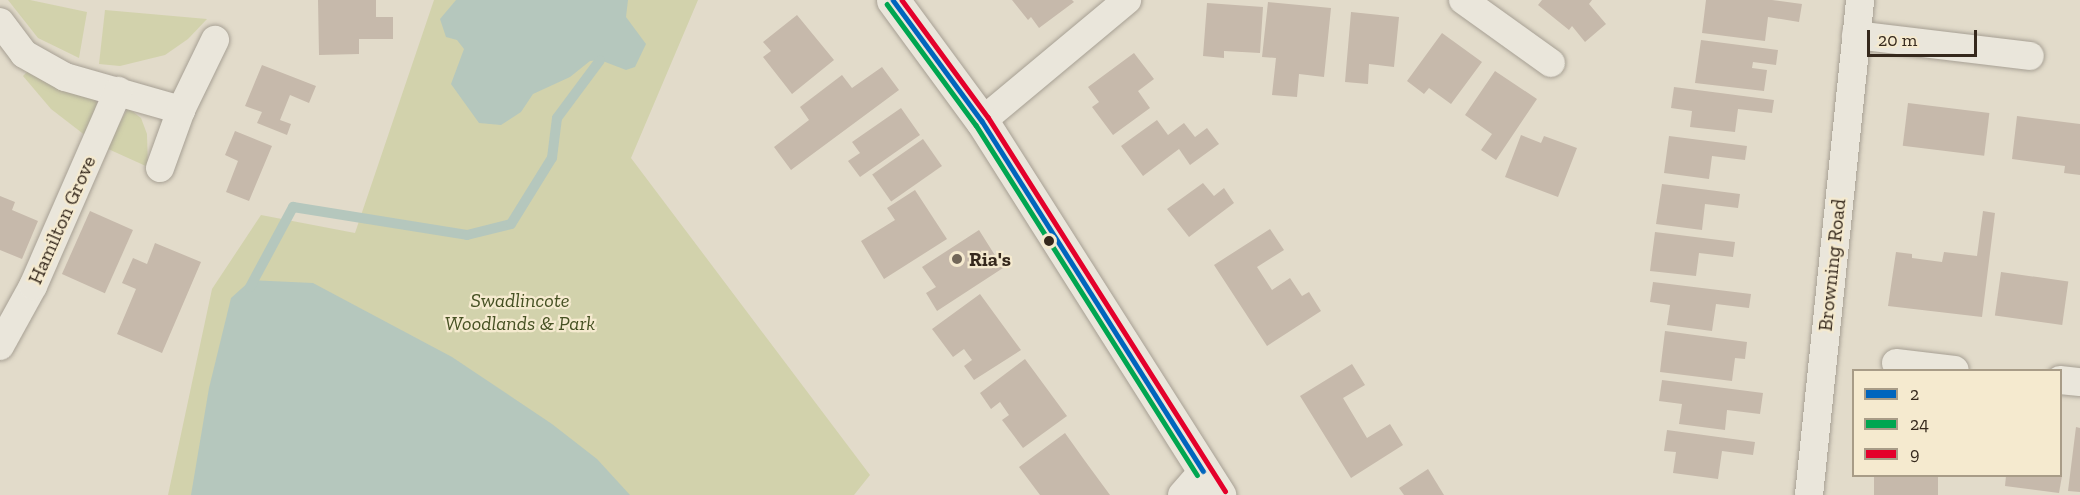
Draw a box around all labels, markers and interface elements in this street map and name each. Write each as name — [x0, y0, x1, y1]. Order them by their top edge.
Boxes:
scale bar — [1870, 18, 1980, 56]
text: 20 m — [1878, 29, 1917, 51]
street label: Hamilton Grove — [23, 152, 101, 288]
street label: Browning Road — [1813, 198, 1851, 332]
unlabelled marker — [1043, 235, 1055, 247]
place label: Ria's — [969, 247, 1011, 271]
marker: Ria's — [950, 252, 964, 266]
park label: Swadlincote Woodlands & Park — [445, 289, 595, 336]
legend — [1852, 369, 2062, 477]
text: 2 — [1910, 383, 1919, 405]
text: 24 — [1910, 413, 1929, 435]
text: 9 — [1910, 443, 1920, 465]

